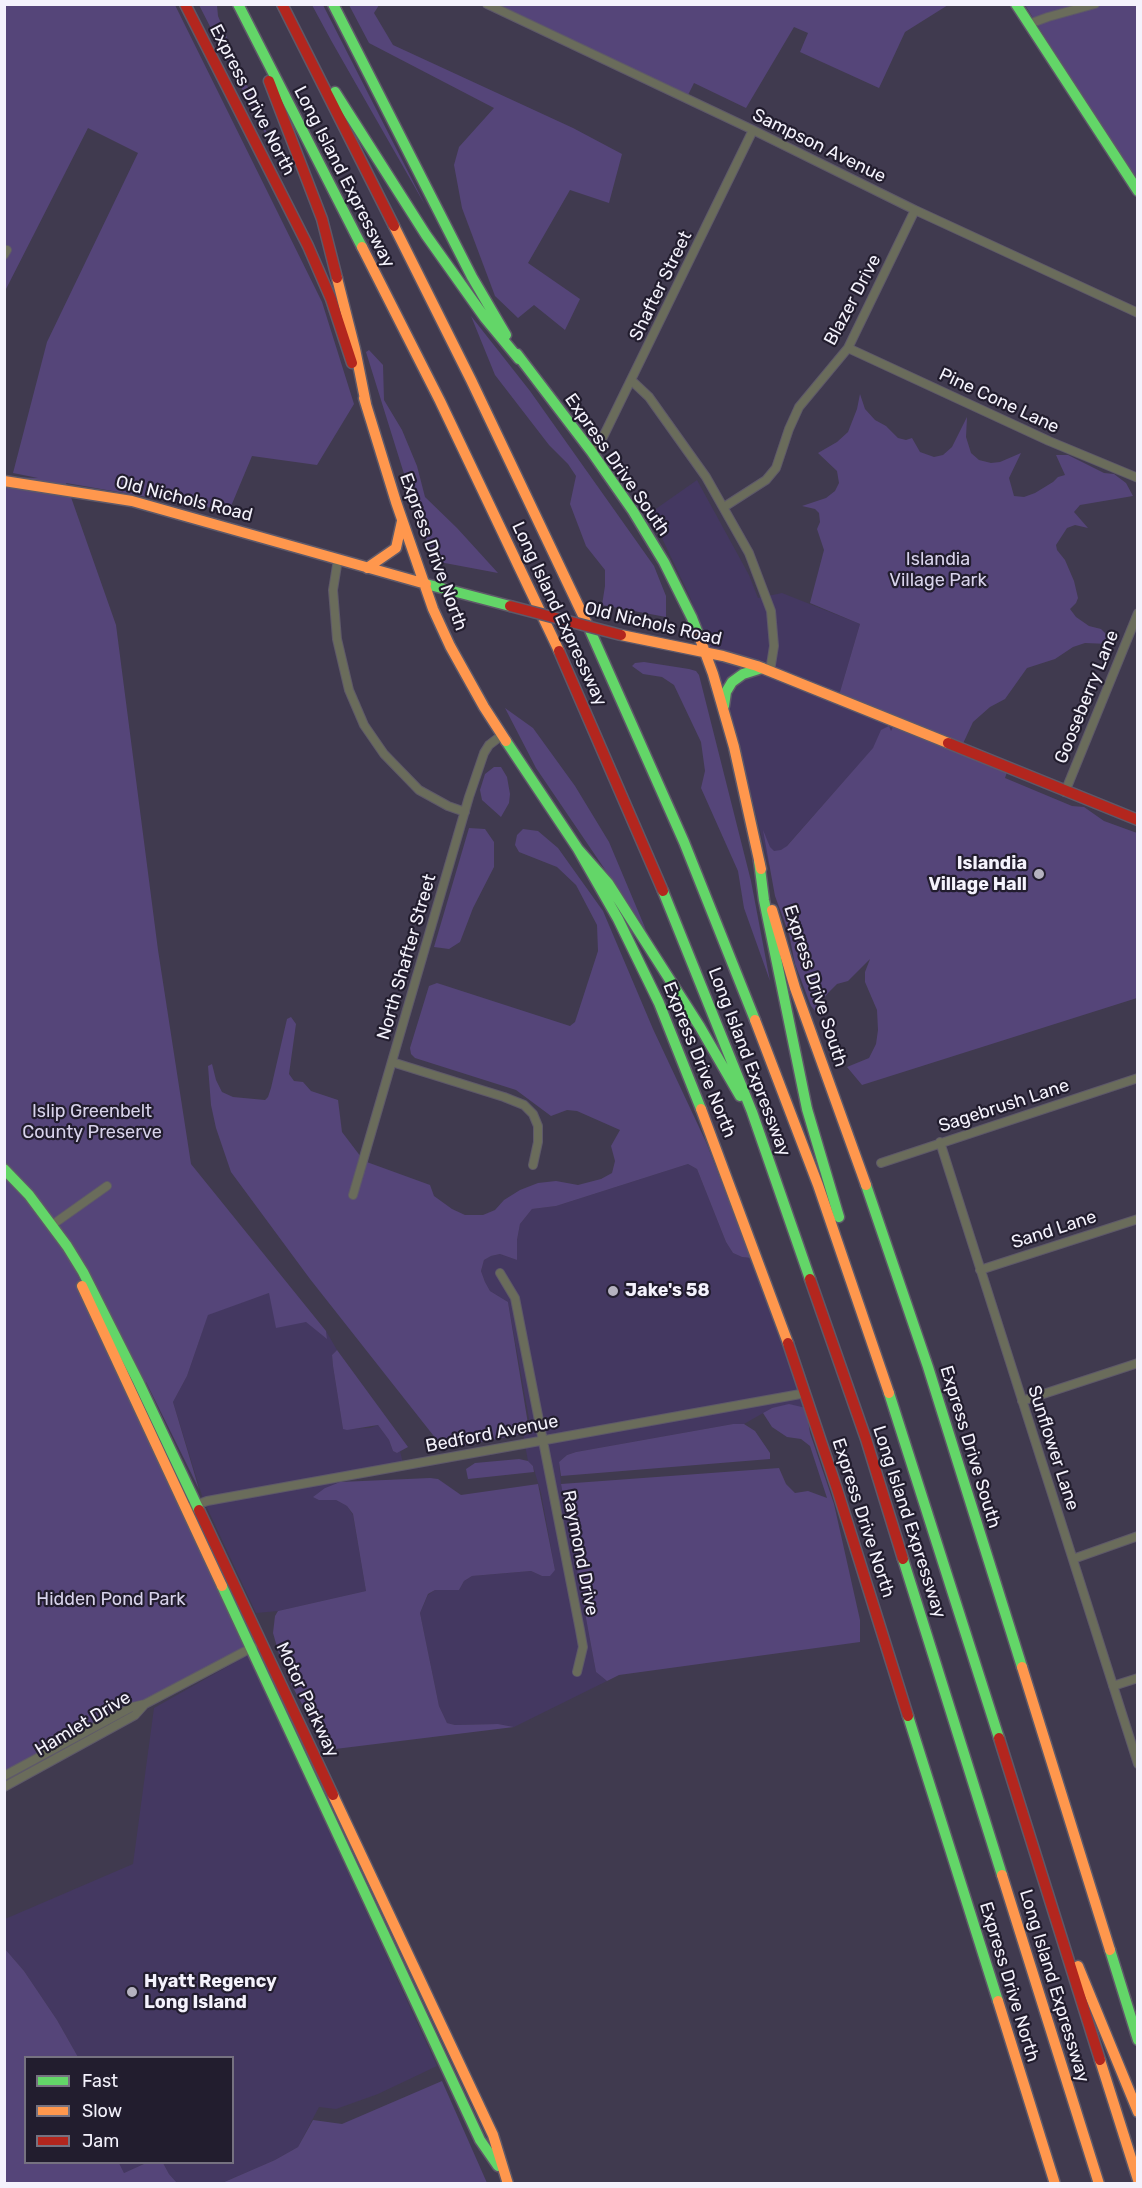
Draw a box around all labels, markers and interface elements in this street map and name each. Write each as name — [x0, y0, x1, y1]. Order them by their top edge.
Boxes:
street label: Express Drive North — [205, 21, 299, 179]
street label: Long Island Expressway — [289, 83, 399, 271]
street label: Sampson Avenue — [749, 104, 889, 188]
street label: Shafter Street — [625, 228, 697, 344]
street label: Blazer Drive — [820, 251, 886, 349]
street label: Pine Cone Lane — [935, 364, 1063, 438]
street label: Express Drive South — [560, 390, 674, 540]
street label: Express Drive North — [394, 470, 472, 634]
street label: Old Nichols Road — [113, 472, 255, 526]
street label: Long Island Expressway — [507, 518, 611, 710]
park label: Islandia Village Park — [889, 549, 987, 592]
street label: Old Nichols Road — [582, 598, 724, 650]
street label: Gooseberry Lane — [1050, 627, 1124, 767]
place label: Islandia Village Hall — [928, 853, 1027, 896]
marker: Islandia Village Hall — [1032, 867, 1046, 881]
street label: North Shafter Street — [373, 872, 441, 1042]
street label: Express Drive South — [779, 902, 851, 1070]
street label: Long Island Expressway — [703, 964, 795, 1160]
street label: Express Drive North — [658, 979, 740, 1141]
street label: Sagebrush Lane — [936, 1075, 1072, 1137]
park label: Islip Greenbelt County Preserve — [22, 1101, 162, 1144]
street label: Sand Lane — [1009, 1206, 1099, 1254]
place label: Jake's 58 — [625, 1280, 710, 1302]
marker: Jake's 58 — [606, 1284, 620, 1298]
street label: Express Drive South — [935, 1363, 1005, 1531]
street label: Sunflower Lane — [1023, 1383, 1083, 1513]
street label: Bedford Avenue — [424, 1411, 560, 1457]
street label: Long Island Expressway — [868, 1423, 950, 1621]
street label: Express Drive North — [827, 1436, 899, 1600]
street label: Raymond Drive — [557, 1489, 603, 1617]
park label: Hidden Pond Park — [36, 1589, 186, 1611]
street label: Motor Parkway — [271, 1639, 343, 1761]
street label: Hamlet Drive — [31, 1687, 135, 1761]
street label: Long Island Expressway — [1014, 1887, 1094, 2085]
street label: Express Drive North — [974, 1899, 1044, 2065]
place label: Hyatt Regency Long Island — [144, 1971, 277, 2014]
marker: Hyatt Regency Long Island — [125, 1985, 139, 1999]
legend — [24, 2056, 234, 2164]
text: Fast — [82, 2070, 118, 2092]
text: Slow — [82, 2100, 122, 2122]
text: Jam — [82, 2130, 119, 2152]

